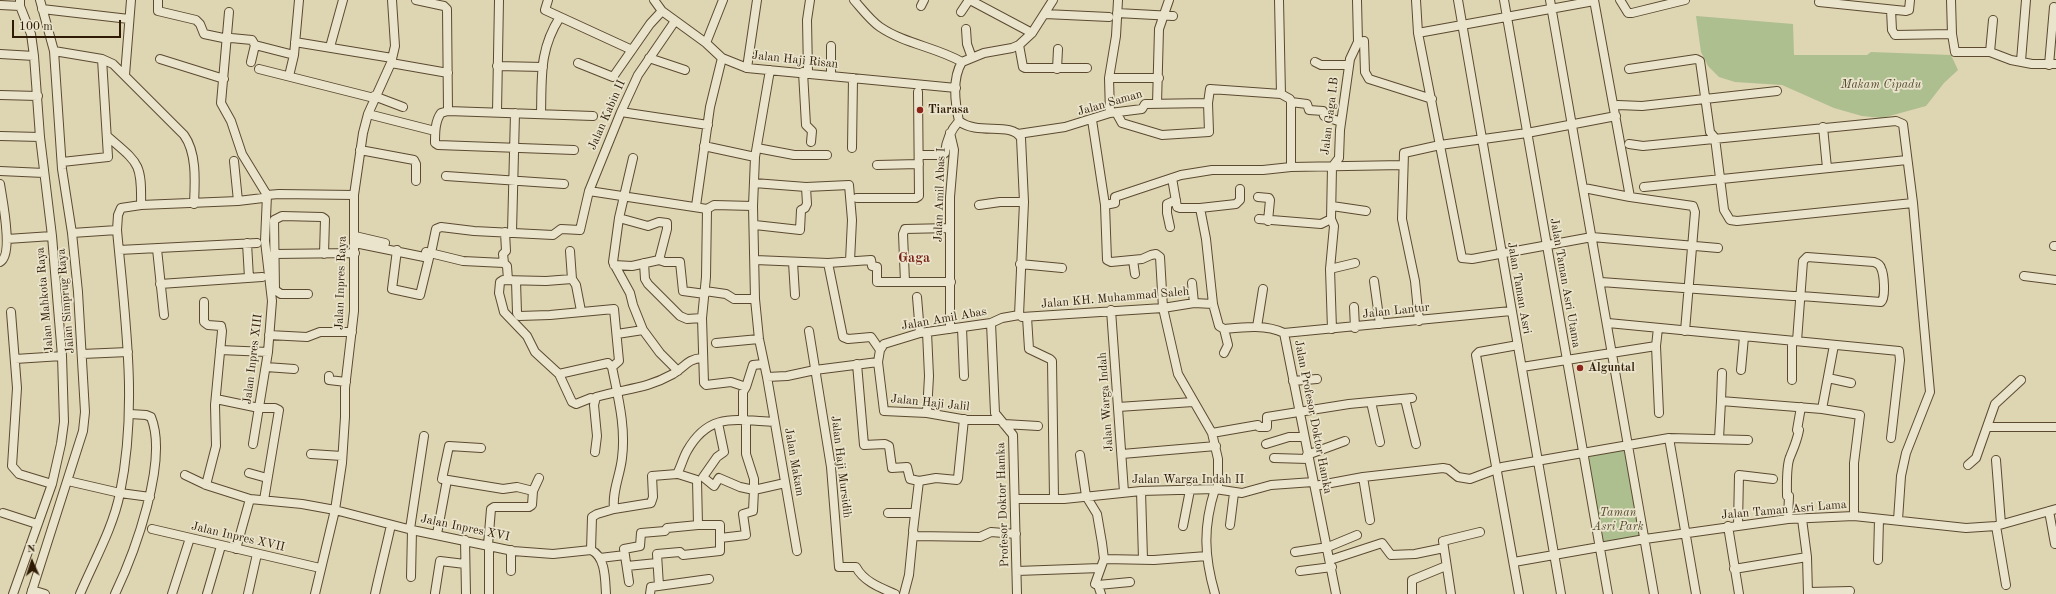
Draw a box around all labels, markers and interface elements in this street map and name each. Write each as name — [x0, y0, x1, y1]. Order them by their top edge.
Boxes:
scale bar — [14, 12, 123, 38]
text: 100 m — [19, 21, 53, 33]
street label: Jalan Haji Risan — [751, 48, 839, 72]
street label: Jalan Gaga I.B — [1318, 76, 1342, 156]
street label: Jalan Kabin II — [585, 78, 629, 152]
park label: Makam Cipadu — [1841, 78, 1921, 92]
street label: Jalan Saman — [1076, 87, 1144, 119]
place label: Tiarasa — [928, 103, 969, 117]
marker: Tiarasa — [915, 105, 925, 115]
street label: Jalan Amil Abas I — [931, 148, 949, 242]
street label: Jalan Taman Asri Utama — [1546, 217, 1584, 349]
street label: Jalan Inpres Raya — [332, 236, 350, 330]
street label: Jalan Taman Asri — [1504, 241, 1534, 335]
street label: Jalan Mahkota Raya — [33, 247, 57, 353]
street label: Jalan Simprug Raya — [54, 248, 78, 354]
district label: Gaga — [898, 250, 930, 266]
street label: Jalan KH. Muhammad Saleh — [1040, 284, 1190, 312]
street label: Jalan Lantur — [1362, 300, 1430, 322]
street label: Jalan Amil Abas — [900, 304, 988, 334]
street label: Jalan Inpres XIII — [240, 313, 266, 405]
street label: Jalan Profesor Doktor Hamka — [1291, 339, 1335, 495]
street label: Jalan Warga Indah — [1095, 352, 1117, 452]
place label: Alguntal — [1588, 361, 1635, 375]
marker: Alguntal — [1575, 363, 1585, 373]
street label: Jalan Haji Jalil — [890, 392, 970, 414]
street label: Jalan Haji Mursidih — [828, 415, 854, 519]
street label: Jalan Makam — [781, 427, 807, 497]
street label: Profesor Doktor Hamka — [994, 442, 1012, 568]
street label: Jalan Warga Indah II — [1132, 473, 1244, 487]
street label: Jalan Taman Asri Lama — [1721, 497, 1847, 523]
park label: Taman Asri Park — [1592, 506, 1644, 534]
street label: Jalan Inpres XVI — [419, 512, 511, 544]
street label: Jalan Inpres XVII — [190, 519, 286, 555]
north arrow — [12, 542, 52, 582]
text: N — [27, 544, 36, 555]

